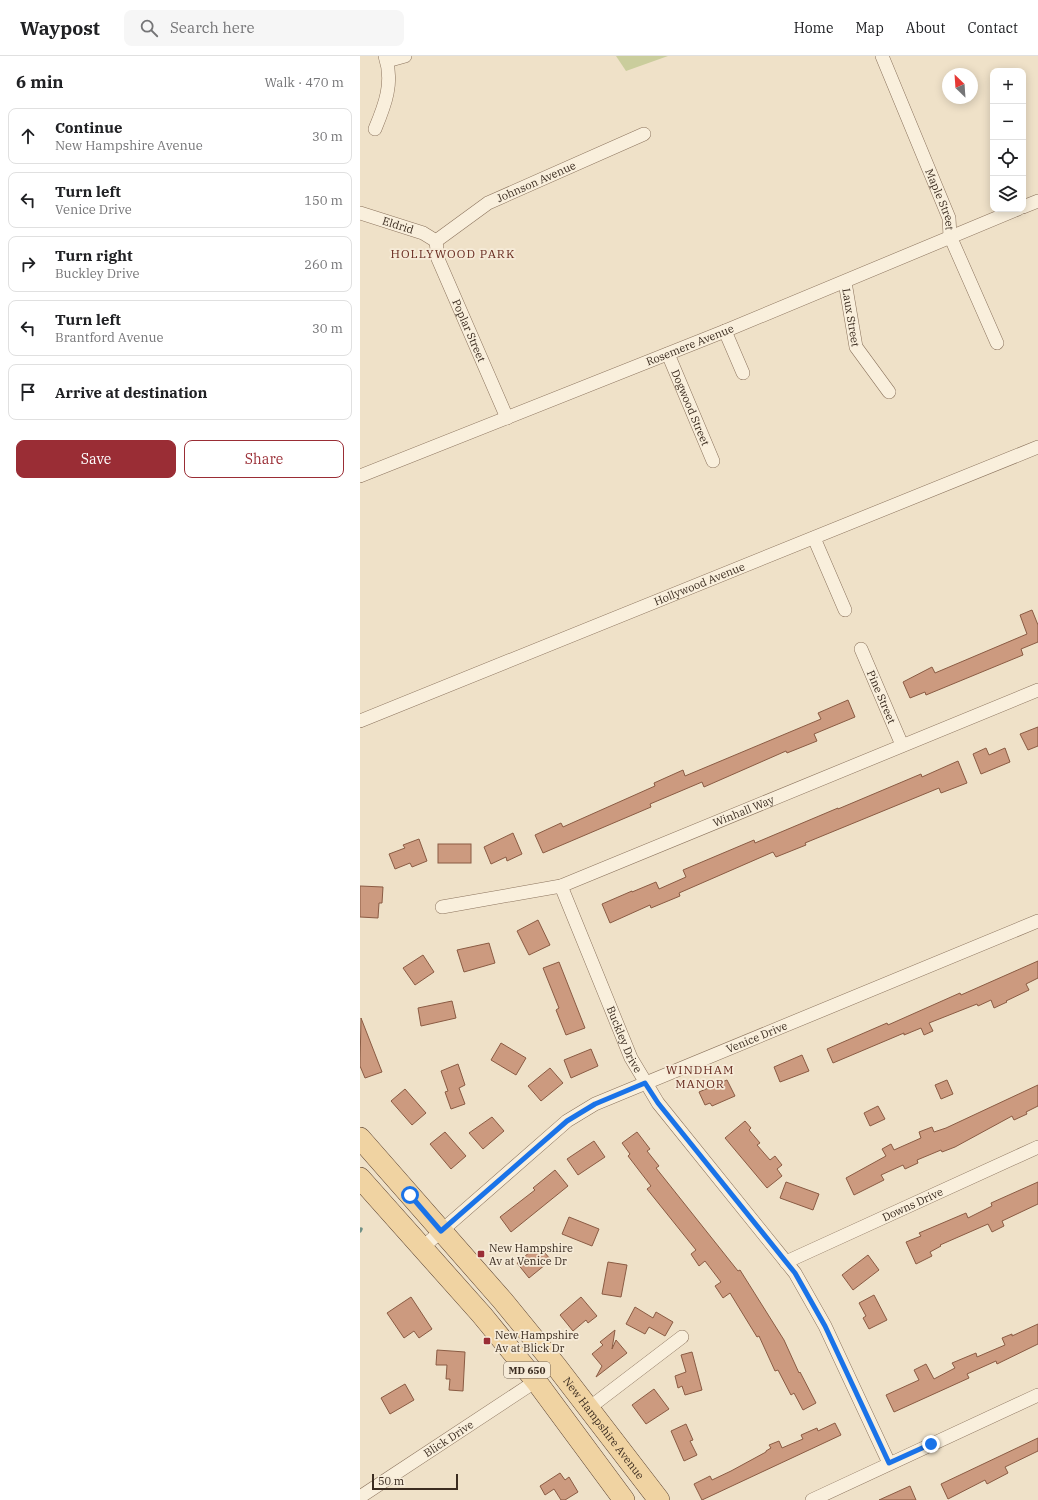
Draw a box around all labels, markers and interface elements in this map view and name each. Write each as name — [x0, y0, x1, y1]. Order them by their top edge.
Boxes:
search box — [124, 10, 404, 46]
text: Waypost — [20, 16, 100, 40]
icon: search — [138, 17, 160, 39]
text: Search here — [170, 18, 254, 37]
text: Home — [794, 19, 833, 37]
text: Map — [855, 19, 884, 37]
text: About — [906, 19, 945, 37]
text: Contact — [967, 19, 1018, 37]
north arrow — [942, 68, 978, 104]
map controls — [990, 68, 1026, 212]
button: + — [990, 68, 1026, 104]
text: 6 min — [16, 71, 64, 93]
text: Walk · 470 m — [265, 74, 344, 91]
button: − — [990, 104, 1026, 140]
text: Continue — [55, 118, 122, 137]
icon: ahead — [17, 125, 39, 147]
text: 30 m — [312, 128, 343, 145]
text: New Hampshire Avenue — [55, 137, 203, 154]
button: locate — [990, 140, 1026, 176]
street label: Johnson Avenue — [494, 158, 578, 205]
street label: Maple Street — [922, 166, 957, 231]
button: layers — [990, 176, 1026, 212]
text: Turn left — [55, 182, 121, 201]
icon: left — [17, 189, 39, 211]
text: 150 m — [304, 192, 343, 209]
text: Venice Drive — [55, 201, 132, 218]
street label: Eldrid — [381, 214, 416, 237]
text: Turn right — [55, 246, 133, 265]
district label: HOLLYWOOD PARK — [391, 246, 515, 261]
icon: right — [17, 253, 39, 275]
text: 260 m — [304, 256, 343, 273]
text: Buckley Drive — [55, 265, 140, 282]
street label: Laux Street — [839, 287, 863, 348]
street label: Poplar Street — [449, 297, 489, 364]
text: Turn left — [55, 310, 121, 329]
icon: left — [17, 317, 39, 339]
text: 30 m — [312, 320, 343, 337]
street label: Rosemere Avenue — [644, 321, 736, 369]
text: Brantford Avenue — [55, 329, 164, 346]
street label: Dogwood Street — [668, 367, 713, 448]
icon: arrive — [17, 381, 39, 403]
text: Arrive at destination — [55, 383, 207, 402]
button: Save — [16, 440, 176, 478]
button: Share — [184, 440, 344, 478]
street label: Hollywood Avenue — [652, 559, 747, 608]
street label: Pine Street — [864, 668, 899, 726]
street label: Winhall Way — [711, 792, 776, 830]
street label: Buckley Drive — [604, 1004, 645, 1075]
street label: Venice Drive — [724, 1018, 789, 1056]
district label: WINDHAM MANOR — [666, 1062, 734, 1091]
street label: Downs Drive — [880, 1184, 945, 1224]
route start — [401, 1186, 419, 1204]
place label: New Hampshire Av at Venice Dr — [489, 1241, 573, 1268]
marker: New Hampshire Av at Venice Dr — [476, 1249, 486, 1259]
place label: New Hampshire Av at Blick Dr — [495, 1328, 579, 1355]
marker: New Hampshire Av at Blick Dr — [482, 1336, 492, 1346]
road number: MD 650 — [504, 1362, 550, 1378]
street label: New Hampshire Avenue — [560, 1374, 647, 1482]
street label: Blick Drive — [421, 1417, 476, 1460]
route end — [922, 1435, 940, 1453]
scale bar — [372, 1472, 458, 1491]
text: 50 m — [378, 1474, 404, 1488]

